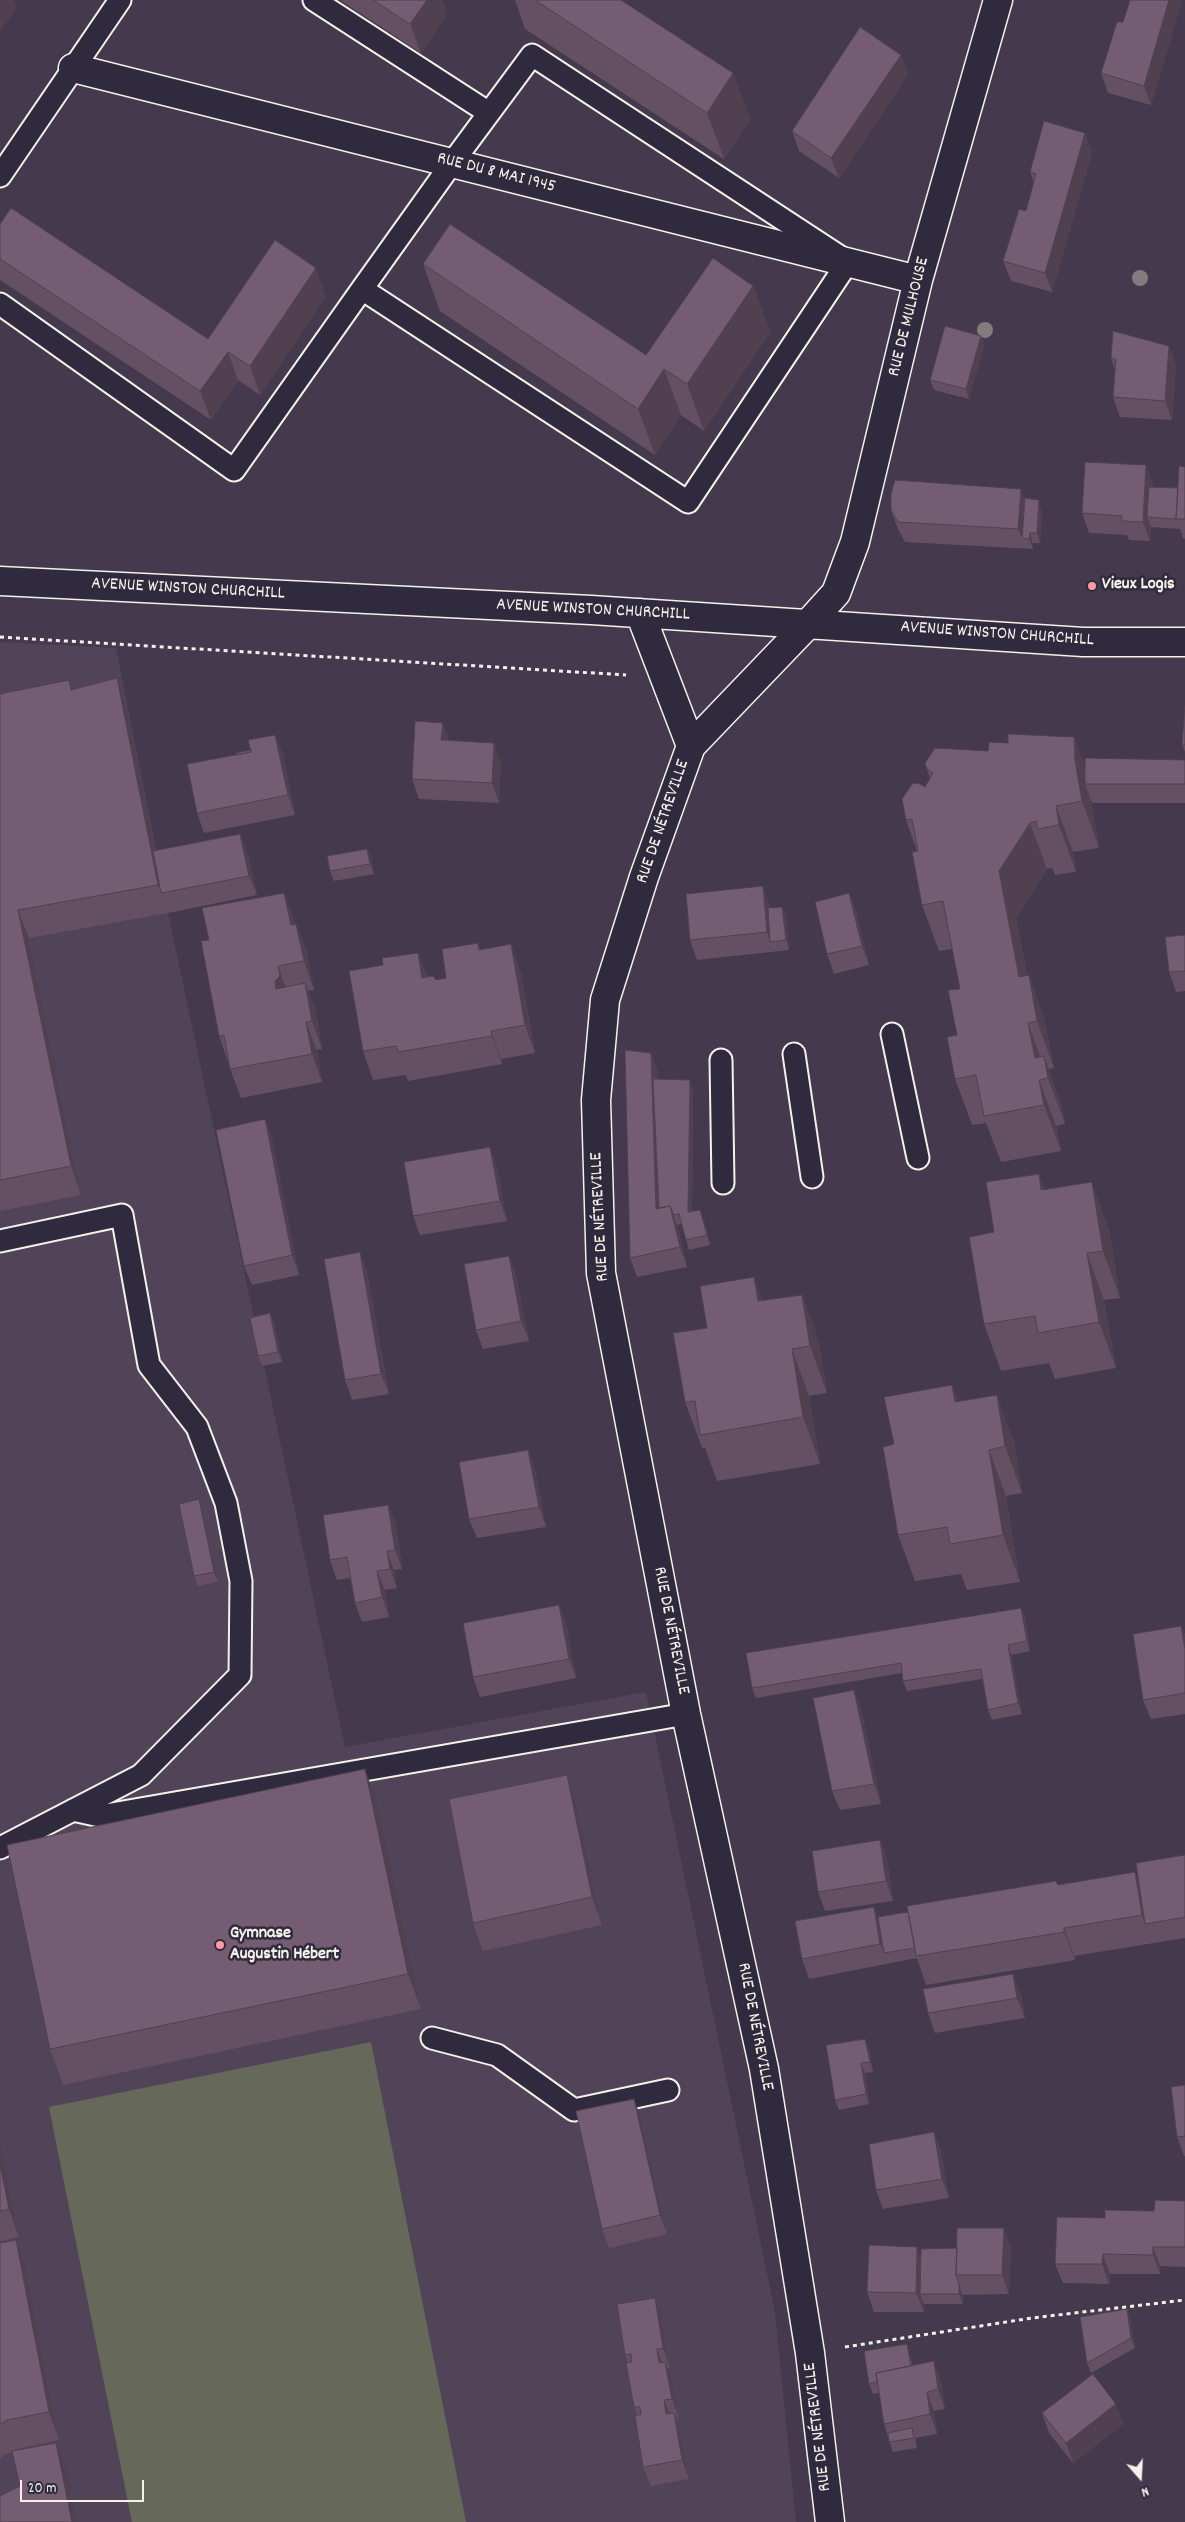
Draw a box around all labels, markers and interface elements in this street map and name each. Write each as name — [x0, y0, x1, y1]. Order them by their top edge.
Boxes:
street label: RUE DU 8 MAI 1945 — [435, 149, 557, 199]
street label: RUE DE MULHOUSE — [885, 255, 935, 379]
street label: AVENUE WINSTON CHURCHILL — [91, 574, 285, 606]
place label: Vieux Logis — [1102, 575, 1175, 597]
marker: Vieux Logis — [1086, 580, 1098, 592]
street label: AVENUE WINSTON CHURCHILL — [496, 595, 690, 627]
street label: AVENUE WINSTON CHURCHILL — [900, 617, 1094, 653]
street label: RUE DE NÉTREVILLE — [633, 757, 695, 887]
street label: RUE DE NÉTREVILLE — [587, 1152, 615, 1282]
street label: RUE DE NÉTREVILLE — [647, 1565, 693, 1697]
place label: Gymnase Augustin Hébert — [230, 1924, 339, 1966]
marker: Gymnase Augustin Hébert — [214, 1939, 226, 1951]
street label: RUE DE NÉTREVILLE — [731, 1961, 777, 2093]
street label: RUE DE NÉTREVILLE — [800, 2361, 838, 2493]
north arrow — [1115, 2452, 1165, 2502]
scale bar — [22, 2470, 146, 2502]
text: 20 m — [28, 2478, 56, 2500]
text: N — [1138, 2481, 1151, 2502]

